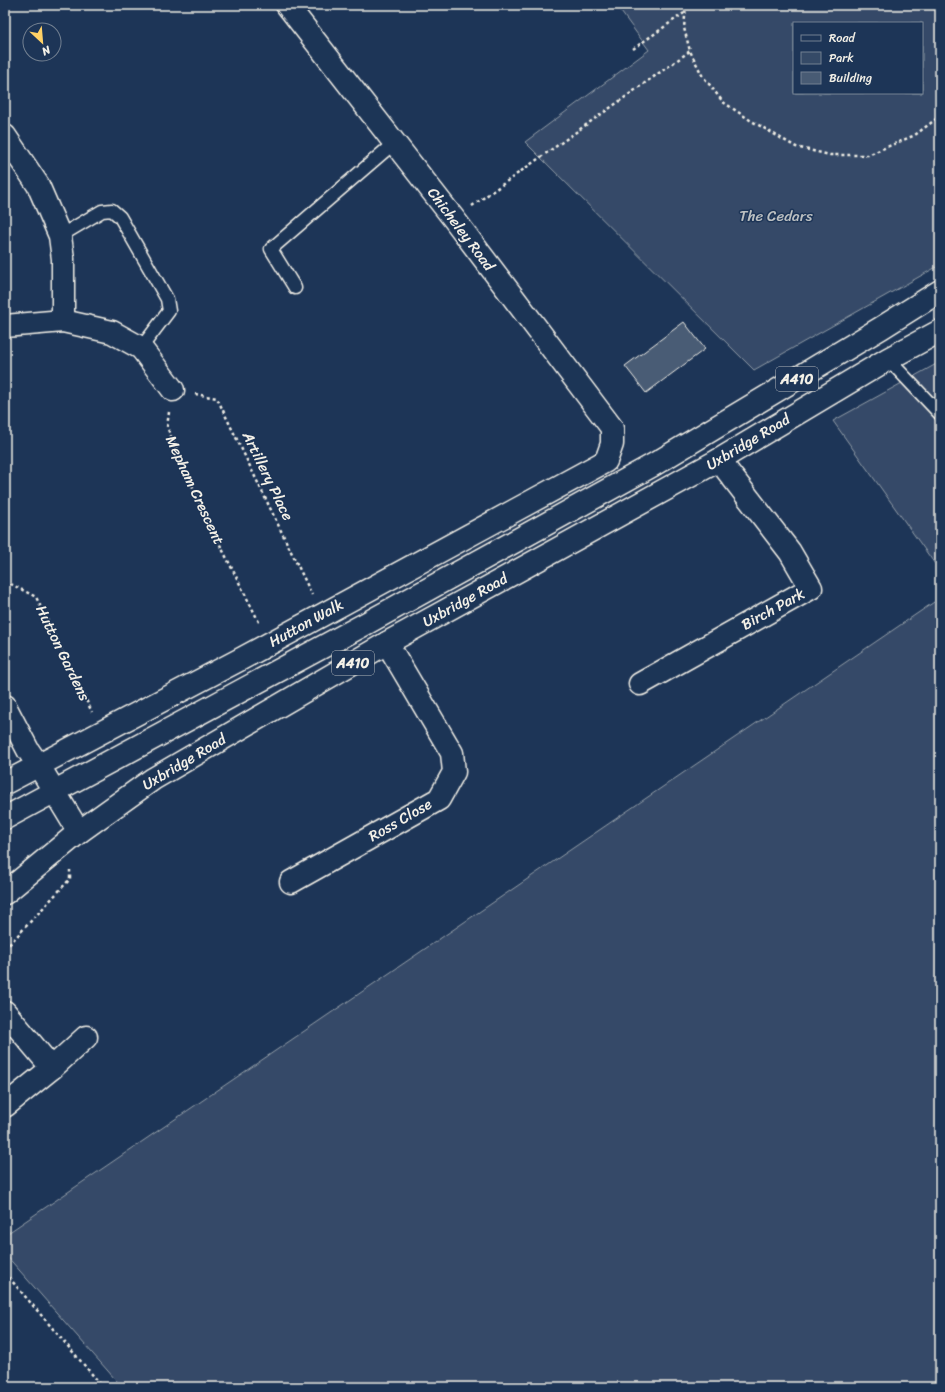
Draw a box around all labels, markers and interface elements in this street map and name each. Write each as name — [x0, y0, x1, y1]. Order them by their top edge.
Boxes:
north arrow — [22, 22, 62, 62]
legend — [793, 22, 923, 94]
text: Road — [829, 27, 856, 49]
text: N — [38, 40, 55, 61]
text: Park — [829, 47, 854, 69]
text: Building — [829, 67, 872, 89]
street label: Chicheley Road — [421, 181, 502, 278]
park label: The Cedars — [739, 203, 813, 229]
road number: A410 — [776, 367, 818, 391]
street label: Uxbridge Road — [701, 406, 796, 477]
street label: Artillery Place — [235, 426, 301, 525]
street label: Mepham Crescent — [158, 431, 232, 549]
street label: Uxbridge Road — [418, 565, 513, 634]
street label: Birch Park — [736, 581, 810, 637]
street label: Hutton Walk — [264, 592, 348, 654]
street label: Hutton Gardens — [28, 600, 98, 706]
road number: A410 — [332, 651, 374, 675]
street label: Uxbridge Road — [137, 726, 232, 797]
street label: Ross Close — [363, 791, 437, 849]

